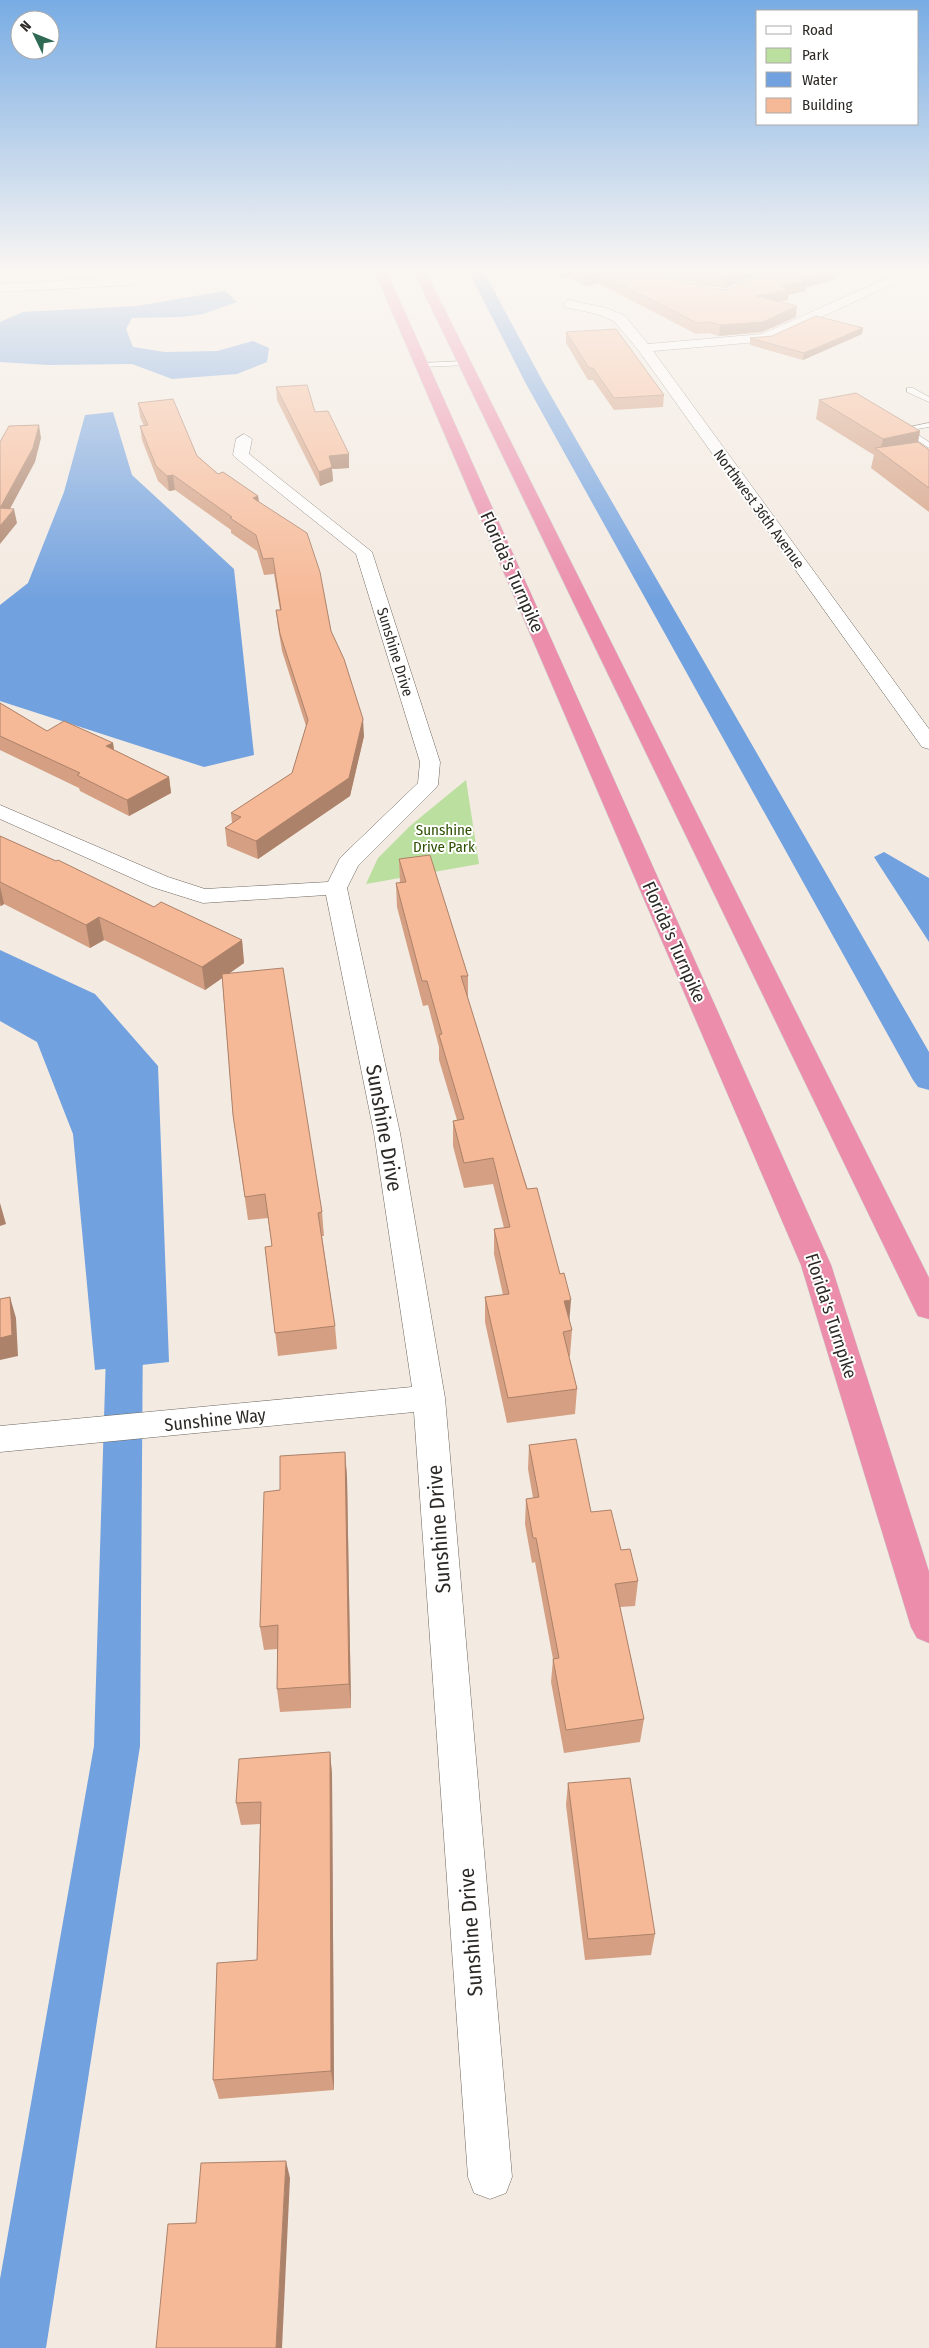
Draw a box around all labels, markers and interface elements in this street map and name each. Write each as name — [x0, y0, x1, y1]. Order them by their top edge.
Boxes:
north arrow — [10, 10, 60, 60]
legend — [756, 10, 919, 125]
text: N — [17, 18, 35, 35]
text: Road — [802, 21, 833, 39]
text: Park — [802, 46, 829, 64]
text: Water — [802, 71, 838, 89]
text: Building — [802, 96, 853, 114]
street label: Northwest 36th Avenue — [710, 446, 808, 572]
street label: Florida's Turnpike — [475, 508, 549, 636]
street label: Sunshine Drive — [373, 605, 417, 699]
park label: Sunshine Drive Park — [413, 821, 475, 856]
street label: Florida's Turnpike — [637, 878, 711, 1006]
street label: Sunshine Drive — [360, 1062, 408, 1194]
street label: Florida's Turnpike — [800, 1251, 862, 1381]
street label: Sunshine Way — [163, 1404, 267, 1436]
street label: Sunshine Drive — [422, 1464, 456, 1594]
street label: Sunshine Drive — [454, 1867, 488, 1997]

